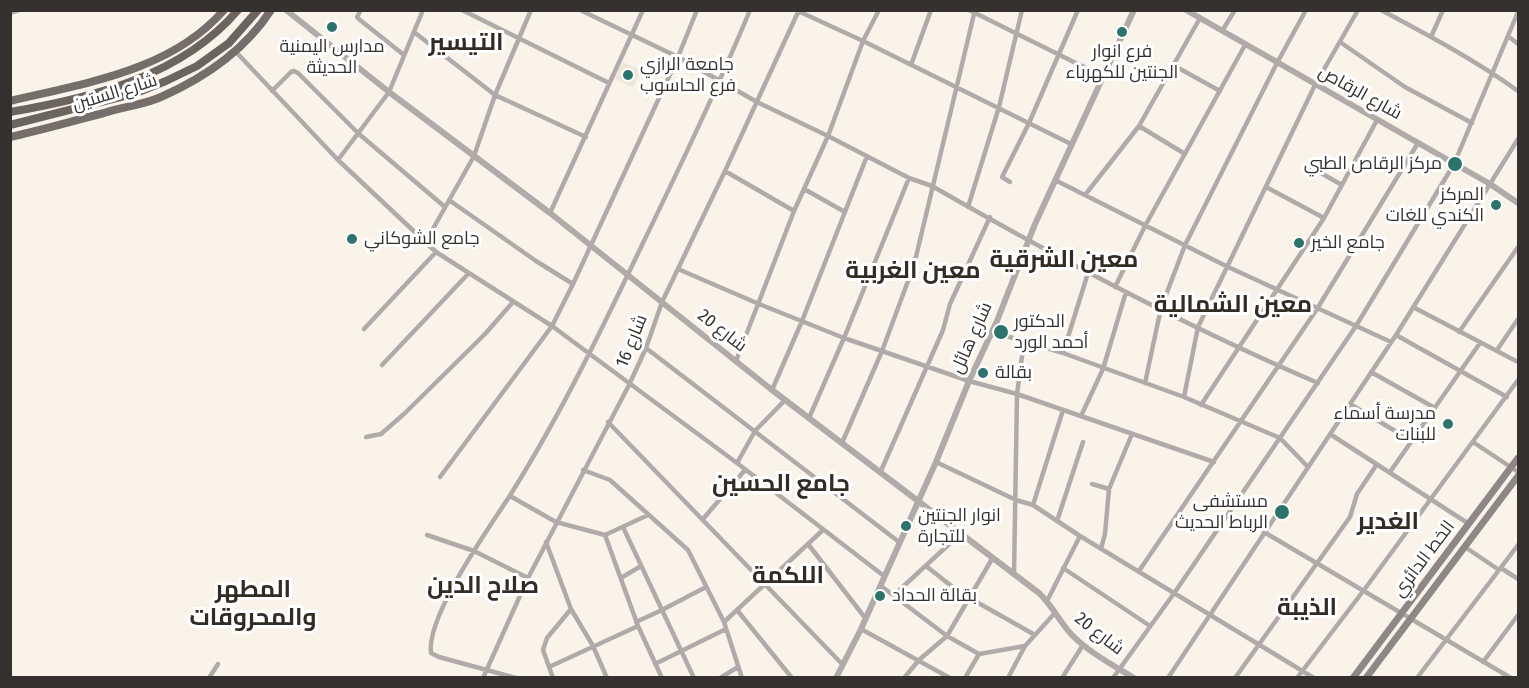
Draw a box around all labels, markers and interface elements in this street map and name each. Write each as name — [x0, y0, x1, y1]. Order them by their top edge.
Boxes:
marker: مدارس اليمنية الحديثة — [325, 20, 339, 34]
marker: فرع انوار الجنتين للكهرباء — [1115, 25, 1129, 39]
district label: التيسير — [428, 29, 504, 57]
place label: مدارس اليمنية الحديثة — [279, 36, 385, 78]
place label: فرع انوار الجنتين للكهرباء — [1066, 41, 1178, 84]
place label: جامعة الرازي فرع الحاسوب — [640, 54, 736, 97]
street label: شارع الرقاص — [1315, 61, 1405, 125]
marker: جامعة الرازي فرع الحاسوب — [621, 68, 635, 82]
street label: شارع الستين — [70, 70, 160, 116]
place label: مركز الرقاص الطبي — [1304, 153, 1442, 175]
marker: مركز الرقاص الطبي — [1446, 155, 1464, 173]
place label: المركز الكندي للغات — [1386, 184, 1484, 226]
marker: المركز الكندي للغات — [1489, 198, 1503, 212]
place label: جامع الشوكاني — [364, 228, 479, 250]
marker: جامع الشوكاني — [345, 232, 359, 246]
place label: جامع الخير — [1311, 232, 1385, 254]
marker: جامع الخير — [1292, 236, 1306, 250]
district label: معين الشرقية — [990, 246, 1138, 274]
district label: معين الغربية — [845, 257, 981, 285]
district label: معين الشمالية — [1154, 291, 1312, 319]
street label: شارع هائل — [947, 299, 997, 377]
street label: شارع 20 — [693, 305, 751, 357]
street label: شارع 16 — [612, 311, 652, 371]
place label: الدكتور أحمد الورد — [1014, 311, 1088, 354]
marker: الدكتور أحمد الورد — [992, 323, 1010, 341]
place label: بقالة — [995, 362, 1032, 384]
marker: بقالة — [976, 366, 990, 380]
place label: مدرسة أسماء للبنات — [1334, 403, 1436, 446]
marker: مدرسة أسماء للبنات — [1441, 417, 1455, 431]
district label: جامع الحسين — [712, 470, 850, 498]
place label: مستشفى الرباط الحديث — [1175, 491, 1268, 534]
marker: مستشفى الرباط الحديث — [1273, 503, 1291, 521]
place label: انوار الجنتين للتجارة — [918, 505, 1001, 548]
district label: الغدير — [1357, 508, 1419, 536]
street label: الخط الدائري — [1388, 517, 1460, 601]
marker: انوار الجنتين للتجارة — [899, 519, 913, 533]
district label: اللكمة — [752, 562, 824, 590]
district label: صلاح الدين — [427, 572, 539, 600]
district label: المطهر والمحروقات — [190, 576, 316, 632]
place label: بقالة الحداد — [892, 585, 977, 607]
marker: بقالة الحداد — [873, 589, 887, 603]
district label: الذيبة — [1277, 594, 1337, 622]
street label: شارع 20 — [1070, 608, 1128, 660]

